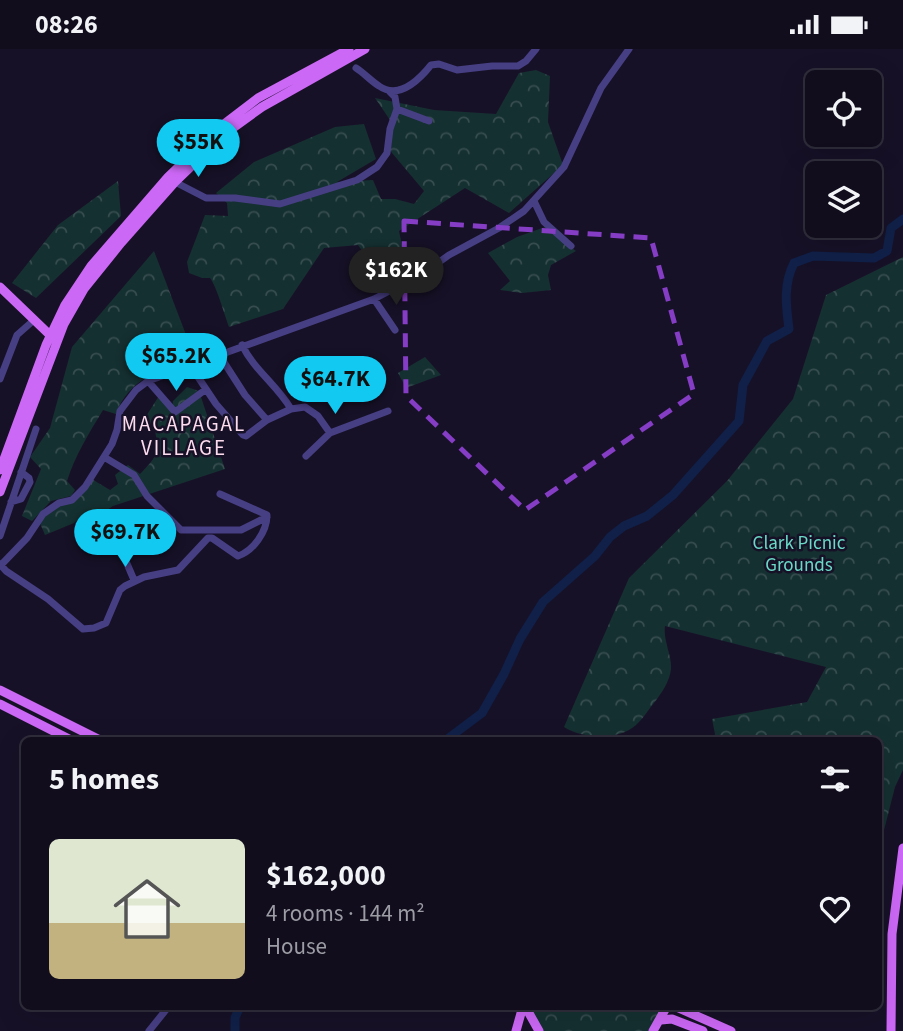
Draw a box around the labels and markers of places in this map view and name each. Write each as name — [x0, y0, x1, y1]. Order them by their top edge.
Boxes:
pin: $55K — [157, 120, 239, 179]
pin: $162K — [347, 247, 445, 307]
pin: $65.2K — [119, 333, 233, 393]
pin: $64.7K — [278, 357, 392, 416]
pin: $69.7K — [68, 510, 182, 569]

